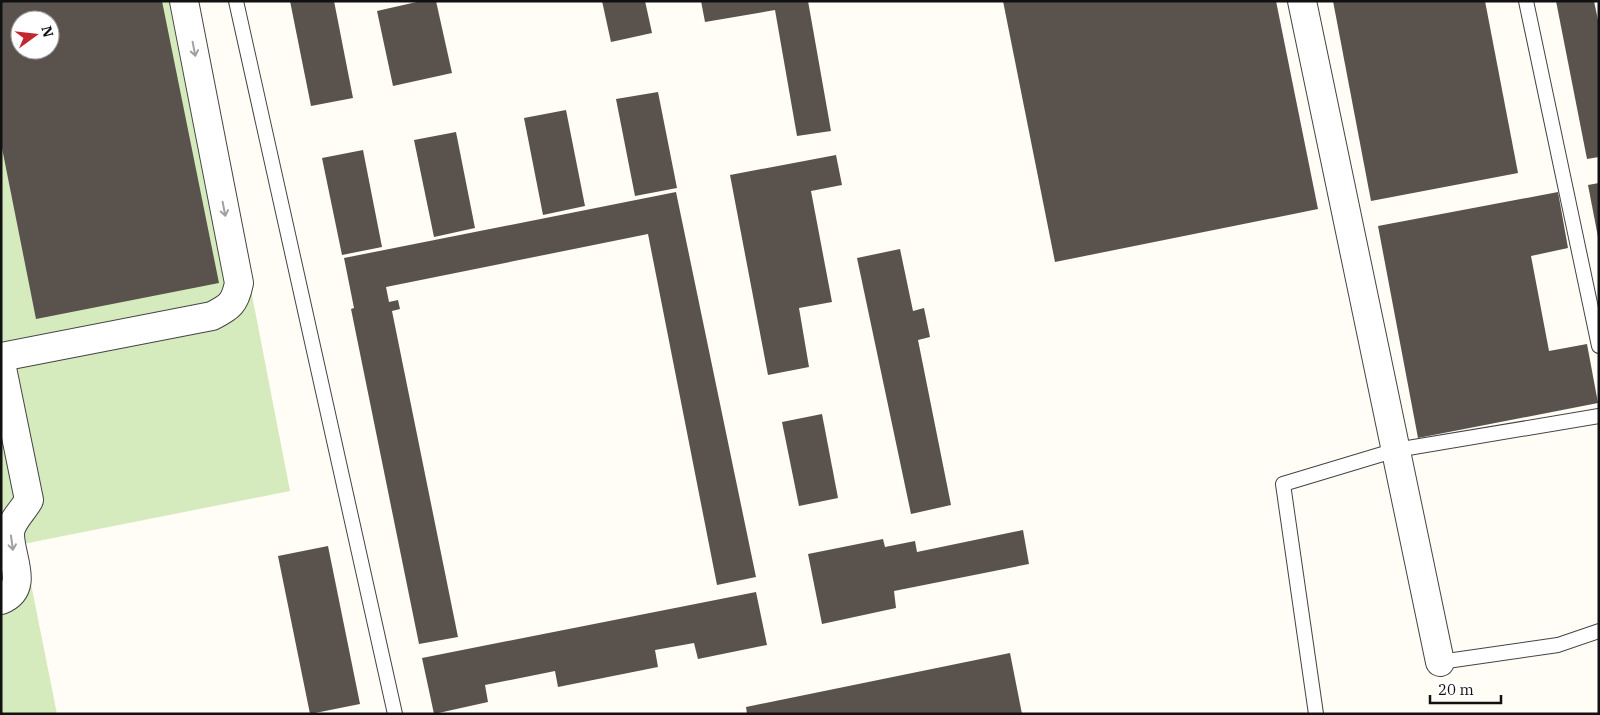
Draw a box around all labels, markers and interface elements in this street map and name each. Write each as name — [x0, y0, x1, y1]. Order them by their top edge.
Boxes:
north arrow — [10, 10, 60, 60]
text: N — [37, 24, 58, 39]
one-way arrow — [189, 41, 199, 57]
one-way arrow — [220, 200, 230, 216]
one-way arrow — [7, 535, 17, 551]
scale bar — [1430, 672, 1501, 704]
text: 20 m — [1438, 680, 1474, 699]

